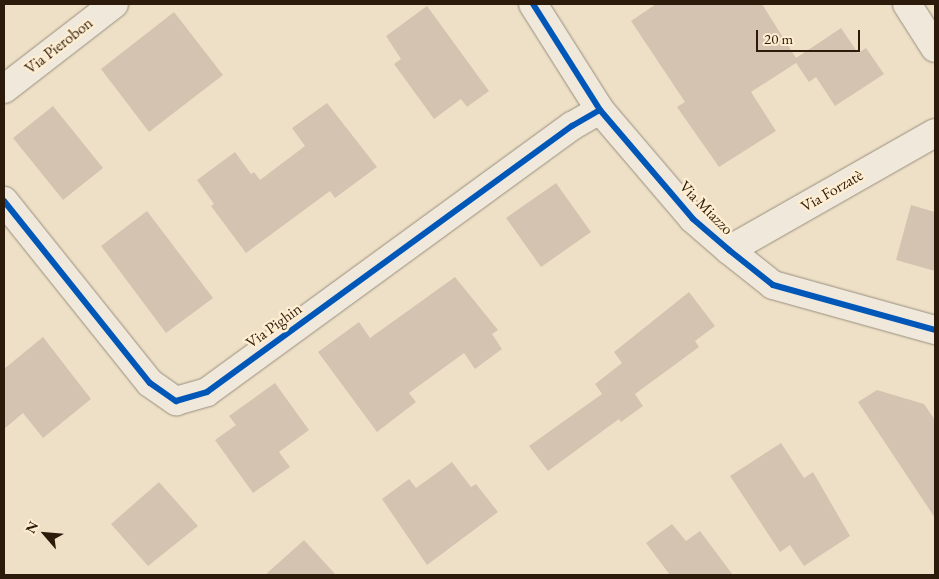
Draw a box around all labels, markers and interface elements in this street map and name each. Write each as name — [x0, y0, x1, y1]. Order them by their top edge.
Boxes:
street label: Via Pierobon — [21, 14, 97, 78]
scale bar — [759, 20, 863, 52]
text: 20 m — [764, 29, 793, 48]
street label: Via Forzatè — [797, 166, 867, 216]
street label: Via Miazzo — [675, 177, 737, 239]
street label: Via Pighin — [242, 299, 306, 353]
north arrow — [20, 509, 70, 559]
text: N — [21, 518, 42, 536]

